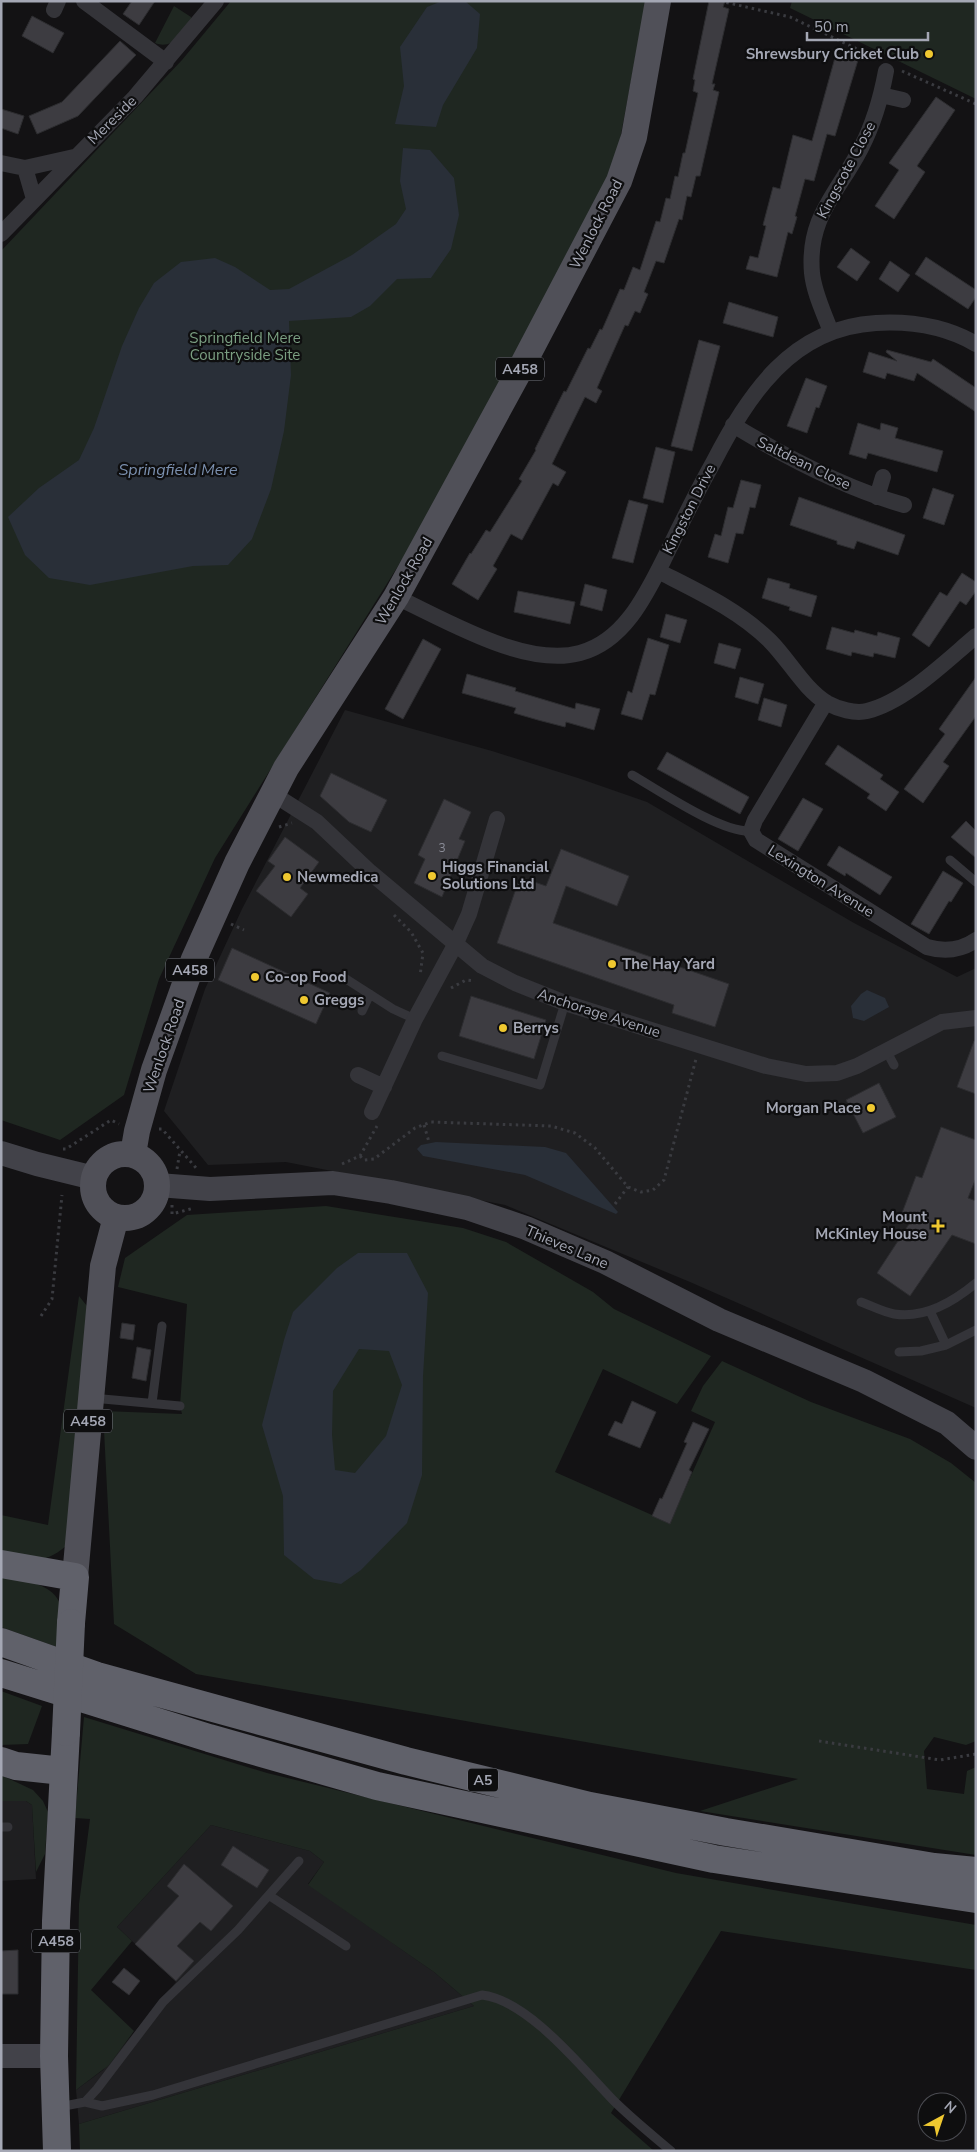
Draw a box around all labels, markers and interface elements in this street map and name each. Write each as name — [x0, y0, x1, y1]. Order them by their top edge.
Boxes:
scale bar — [807, 10, 928, 42]
text: 50 m — [814, 17, 849, 37]
place label: Shrewsbury Cricket Club — [746, 44, 919, 64]
marker: Shrewsbury Cricket Club — [923, 48, 935, 60]
street label: Mereside — [83, 91, 141, 149]
street label: Kingscote Close — [812, 118, 880, 222]
street label: Wenlock Road — [565, 176, 627, 272]
park label: Springfield Mere Countryside Site — [189, 328, 301, 365]
road number: A458 — [496, 358, 544, 380]
street label: Saltdean Close — [754, 432, 854, 494]
water label: Springfield Mere — [119, 459, 238, 481]
street label: Kingston Drive — [658, 460, 720, 558]
street label: Wenlock Road — [371, 534, 437, 628]
house number: 3 — [438, 840, 446, 856]
street label: Lexington Avenue — [764, 840, 878, 922]
place label: Higgs Financial Solutions Ltd — [442, 857, 549, 894]
place label: Newmedica — [297, 867, 378, 887]
marker: Higgs Financial Solutions Ltd — [426, 870, 438, 882]
marker: Newmedica — [281, 871, 293, 883]
place label: The Hay Yard — [622, 954, 715, 974]
road number: A458 — [166, 958, 214, 982]
marker: The Hay Yard — [606, 958, 618, 970]
place label: Co-op Food — [265, 967, 346, 987]
marker: Co-op Food — [249, 971, 261, 983]
street label: Anchorage Avenue — [535, 984, 663, 1042]
place label: Greggs — [314, 990, 364, 1010]
marker: Greggs — [298, 994, 310, 1006]
street label: Wenlock Road — [139, 996, 189, 1096]
place label: Berrys — [513, 1018, 559, 1038]
marker: Berrys — [497, 1022, 509, 1034]
place label: Morgan Place — [766, 1098, 861, 1118]
marker: Morgan Place — [865, 1102, 877, 1114]
place label: Mount McKinley House — [815, 1207, 927, 1244]
marker: Mount McKinley House — [931, 1219, 945, 1233]
street label: Thieves Lane — [523, 1221, 612, 1273]
road number: A458 — [64, 1410, 112, 1432]
road number: A5 — [468, 1768, 498, 1792]
road number: A458 — [32, 1930, 80, 1952]
north arrow — [917, 2092, 967, 2142]
text: N — [940, 2097, 960, 2118]

